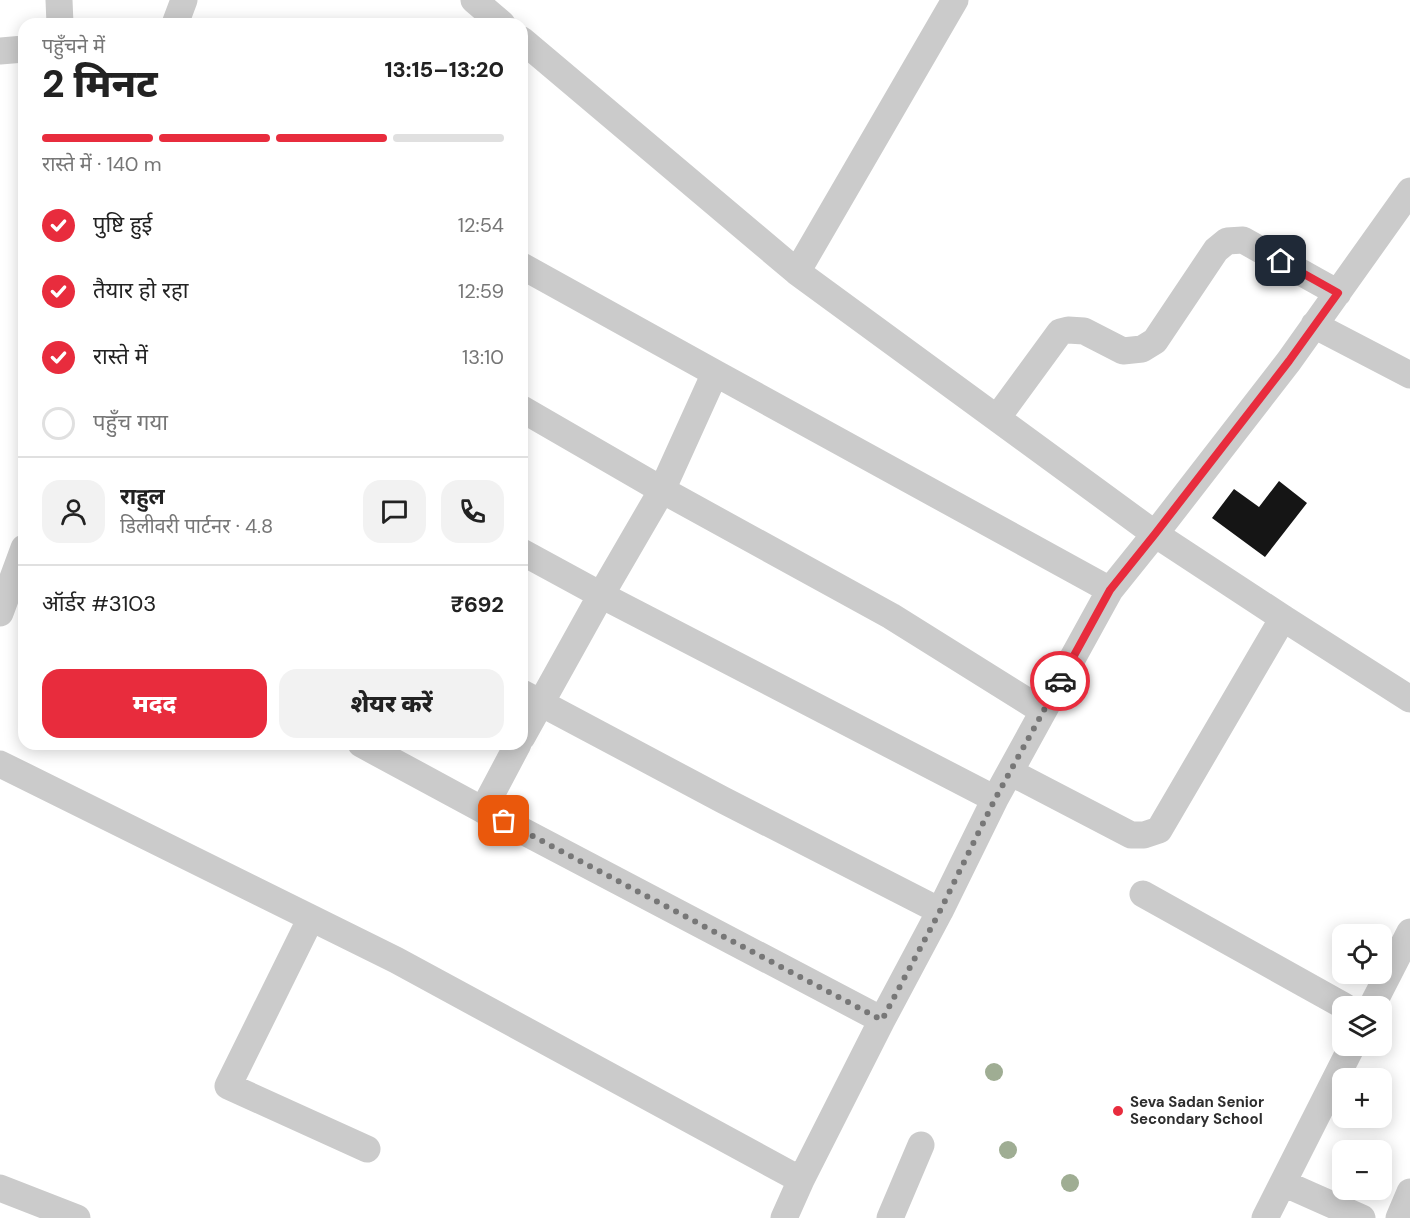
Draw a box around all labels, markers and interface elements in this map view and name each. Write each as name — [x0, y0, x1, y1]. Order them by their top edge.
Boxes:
text: पहुँचने में — [42, 33, 105, 59]
text: 13:15–13:20 — [384, 55, 504, 84]
text: 2 मिनट — [42, 58, 158, 109]
text: रास्ते में · 140 m — [42, 151, 162, 177]
icon: check — [42, 209, 75, 242]
text: पुष्टि हुई — [93, 210, 152, 239]
text: 12:54 — [458, 212, 504, 238]
pin — [1255, 235, 1306, 286]
icon: home — [1264, 244, 1297, 277]
icon: check — [42, 275, 75, 308]
text: तैयार हो रहा — [93, 276, 188, 305]
text: 12:59 — [458, 278, 504, 304]
icon: check — [42, 341, 75, 374]
text: रास्ते में — [93, 342, 148, 371]
text: 13:10 — [462, 344, 504, 370]
text: पहुँच गया — [93, 408, 168, 437]
button: person — [42, 480, 105, 543]
button: chat — [363, 480, 426, 543]
button: phone — [441, 480, 504, 543]
text: राहुल — [120, 482, 165, 511]
text: डिलीवरी पार्टनर · 4.8 — [120, 513, 273, 539]
text: ऑर्डर #3103 — [42, 589, 156, 618]
text: ₹692 — [450, 590, 504, 619]
courier — [1030, 651, 1090, 711]
icon: car — [1044, 665, 1077, 698]
button: मदद — [42, 669, 267, 738]
button: शेयर करें — [279, 669, 504, 738]
pin — [478, 795, 529, 846]
icon: bag — [487, 804, 520, 837]
map controls — [1332, 924, 1392, 1200]
button: locate — [1332, 924, 1392, 984]
button: layers — [1332, 996, 1392, 1056]
button: + — [1332, 1068, 1392, 1128]
place label: Seva Sadan Senior Secondary School — [1130, 1092, 1264, 1129]
marker: Seva Sadan Senior Secondary School — [1111, 1104, 1125, 1118]
button: − — [1332, 1140, 1392, 1200]

